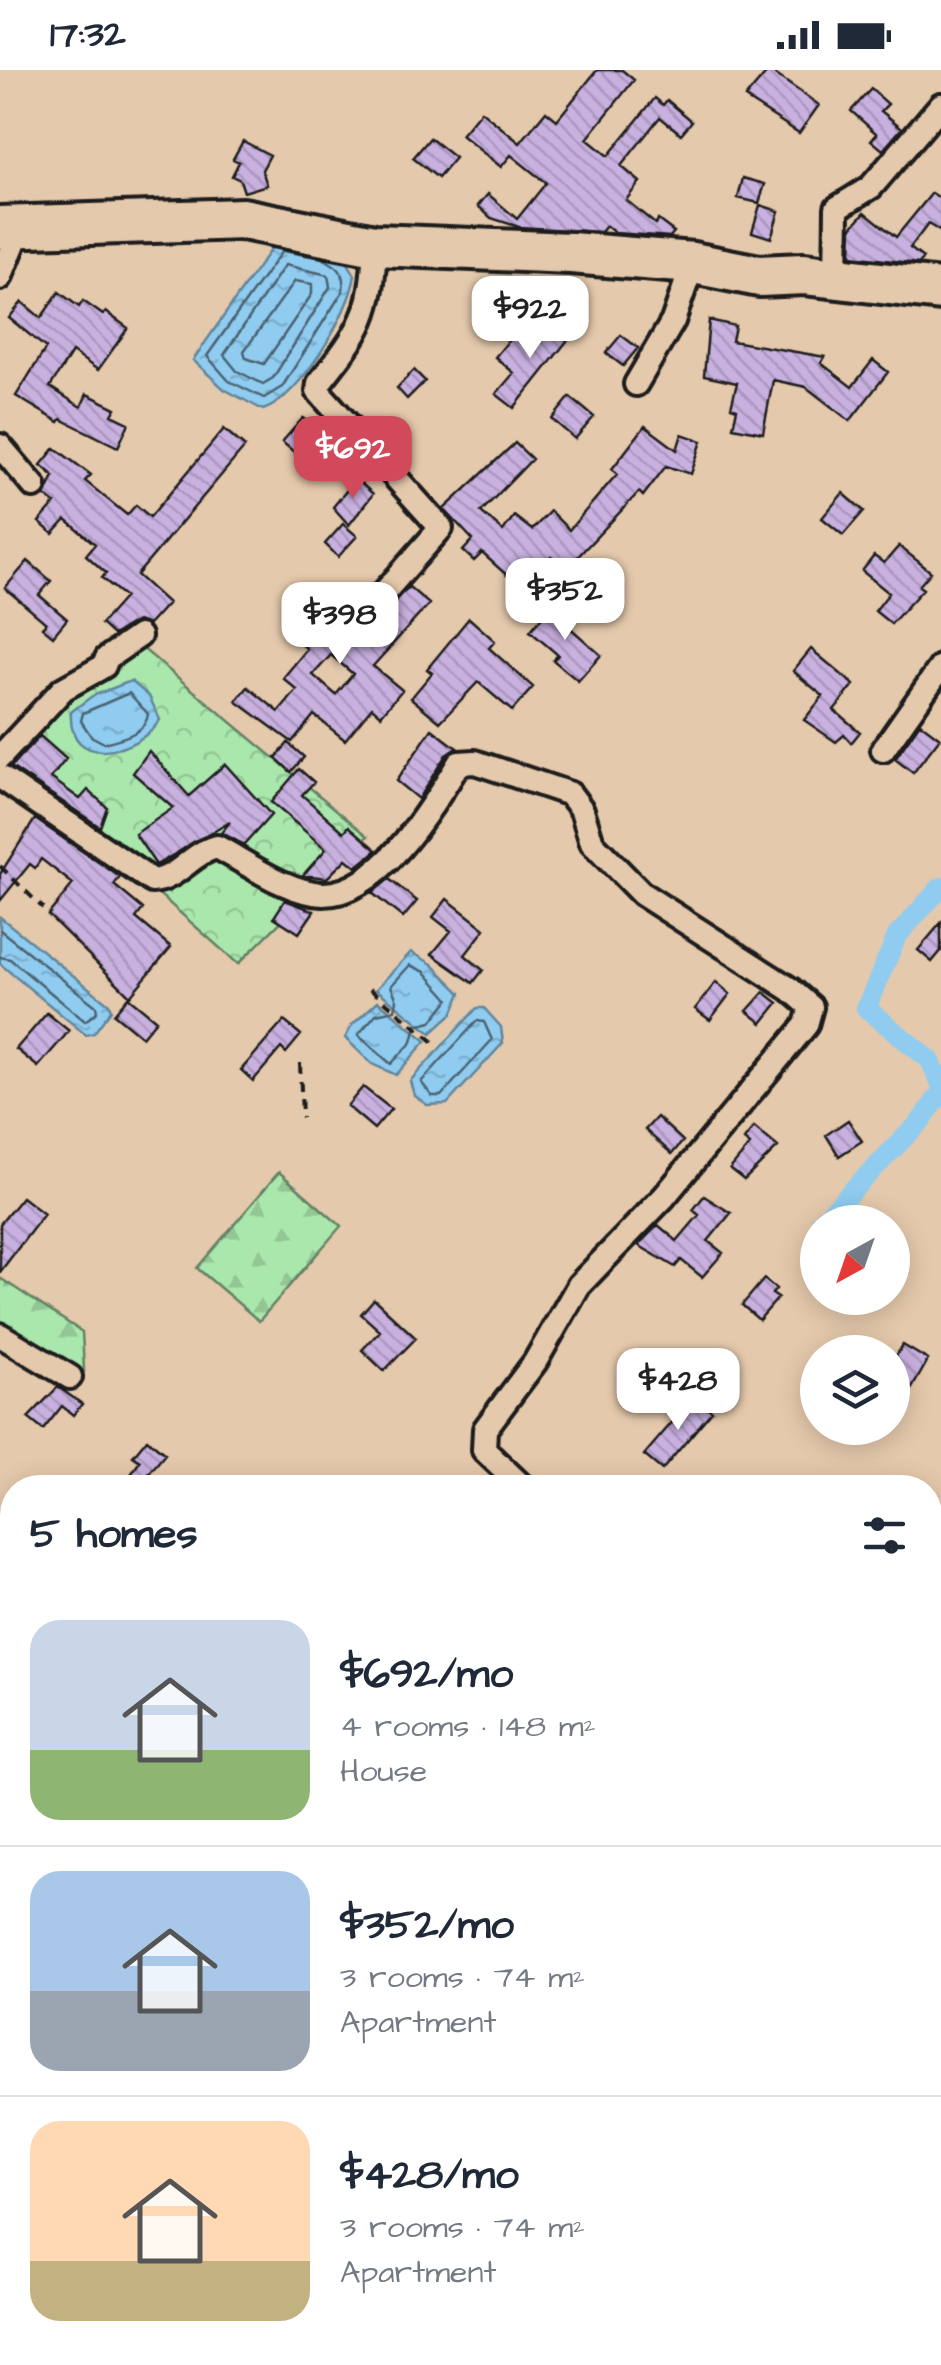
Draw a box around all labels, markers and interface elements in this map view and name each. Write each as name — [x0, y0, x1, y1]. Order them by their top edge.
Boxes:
text: 17:32 — [50, 9, 126, 61]
pin: $922 — [471, 276, 589, 361]
text: $922 — [494, 286, 566, 331]
pin: $692 — [294, 416, 412, 501]
text: $692 — [316, 426, 390, 471]
pin: $352 — [506, 558, 624, 643]
text: $352 — [527, 568, 603, 613]
pin: $398 — [281, 582, 399, 667]
text: $398 — [303, 592, 377, 637]
north arrow — [800, 1205, 910, 1315]
map controls — [800, 1205, 910, 1445]
button: layers — [800, 1335, 910, 1445]
pin: $428 — [619, 1348, 737, 1433]
text: $428 — [639, 1358, 717, 1403]
text: 5 homes — [30, 1506, 197, 1564]
icon: filters — [857, 1508, 912, 1563]
text: $692/mo — [340, 1646, 513, 1704]
icon: home — [110, 1660, 230, 1780]
text: 4 rooms · 148 m² — [340, 1704, 596, 1749]
text: House — [340, 1749, 427, 1794]
text: $352/mo — [340, 1897, 514, 1955]
icon: home — [110, 1911, 230, 2031]
text: 3 rooms · 74 m² — [340, 1955, 585, 2000]
text: Apartment — [340, 2000, 496, 2045]
text: $428/mo — [340, 2147, 519, 2205]
icon: home — [110, 2161, 230, 2281]
text: 3 rooms · 74 m² — [340, 2205, 585, 2250]
text: Apartment — [340, 2250, 496, 2295]

